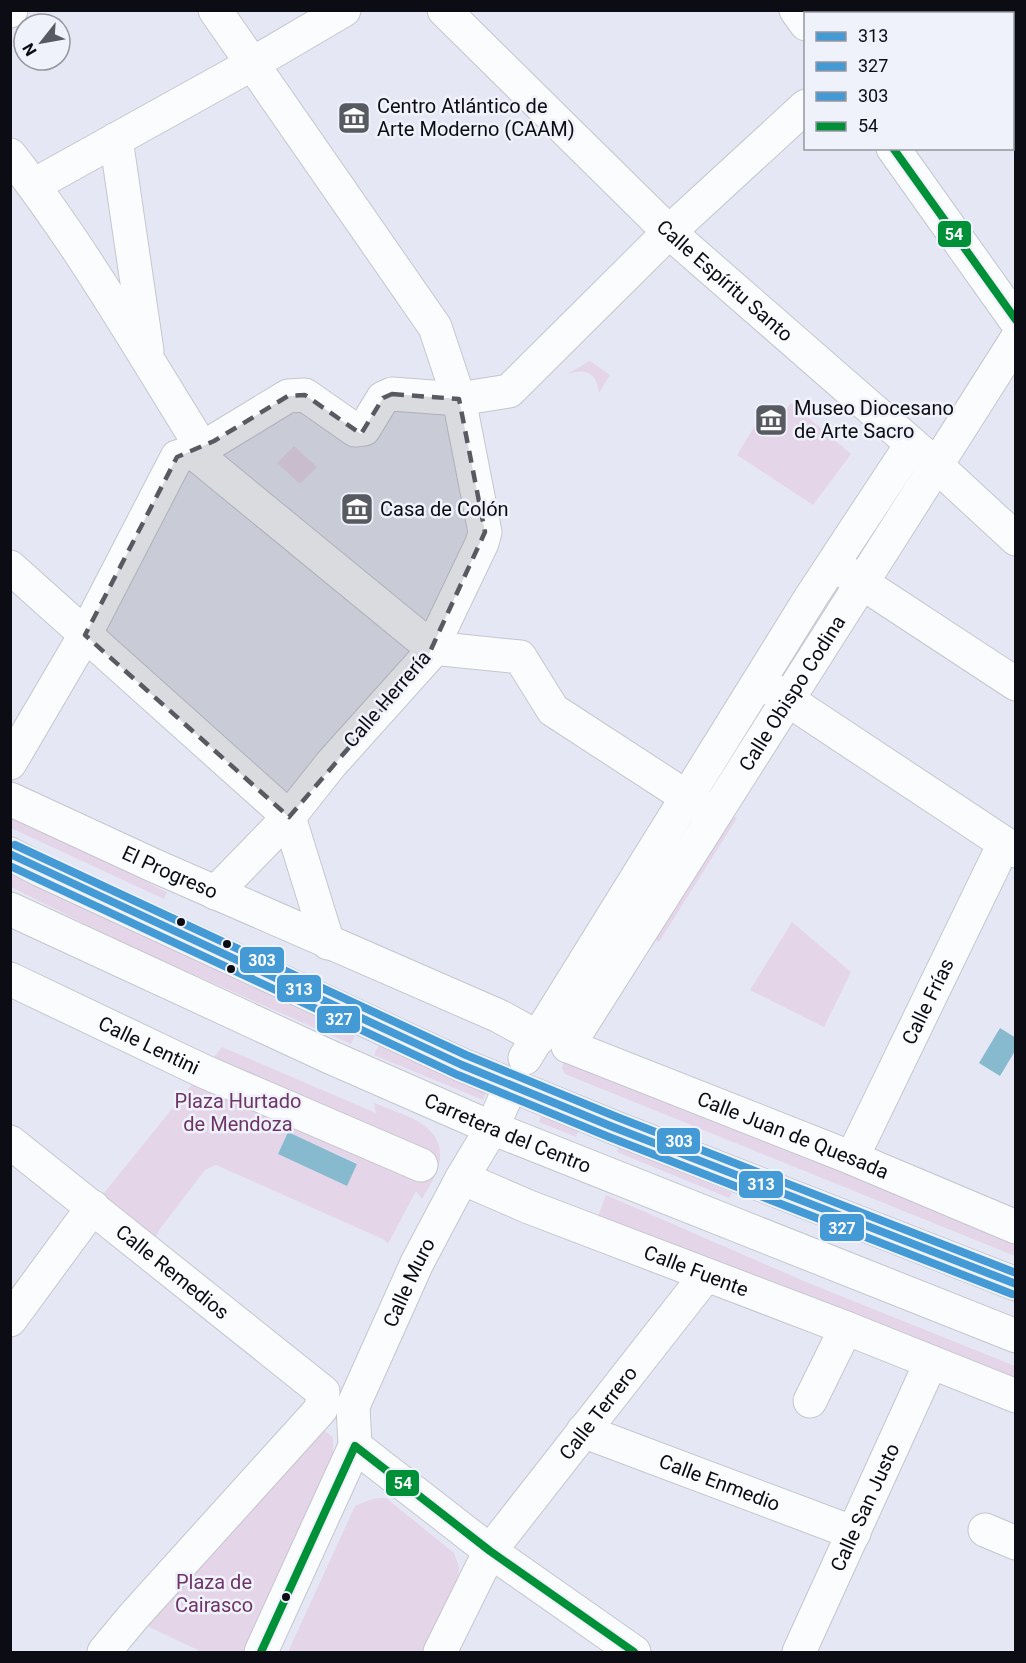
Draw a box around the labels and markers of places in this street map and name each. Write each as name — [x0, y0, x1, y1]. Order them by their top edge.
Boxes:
place label: Centro Atlántico de Arte Moderno (CAAM) — [377, 94, 575, 141]
museum icon: Centro Atlántico de Arte Moderno (CAAM) — [336, 100, 372, 136]
place label: Museo Diocesano de Arte Sacro — [794, 396, 954, 443]
museum icon: Museo Diocesano de Arte Sacro — [753, 402, 789, 438]
museum icon: Casa de Colón — [339, 491, 375, 527]
place label: Casa de Colón — [380, 497, 509, 521]
unlabelled marker — [175, 916, 187, 928]
unlabelled marker — [221, 938, 233, 950]
unlabelled marker — [225, 963, 237, 975]
unlabelled marker — [280, 1591, 292, 1603]

